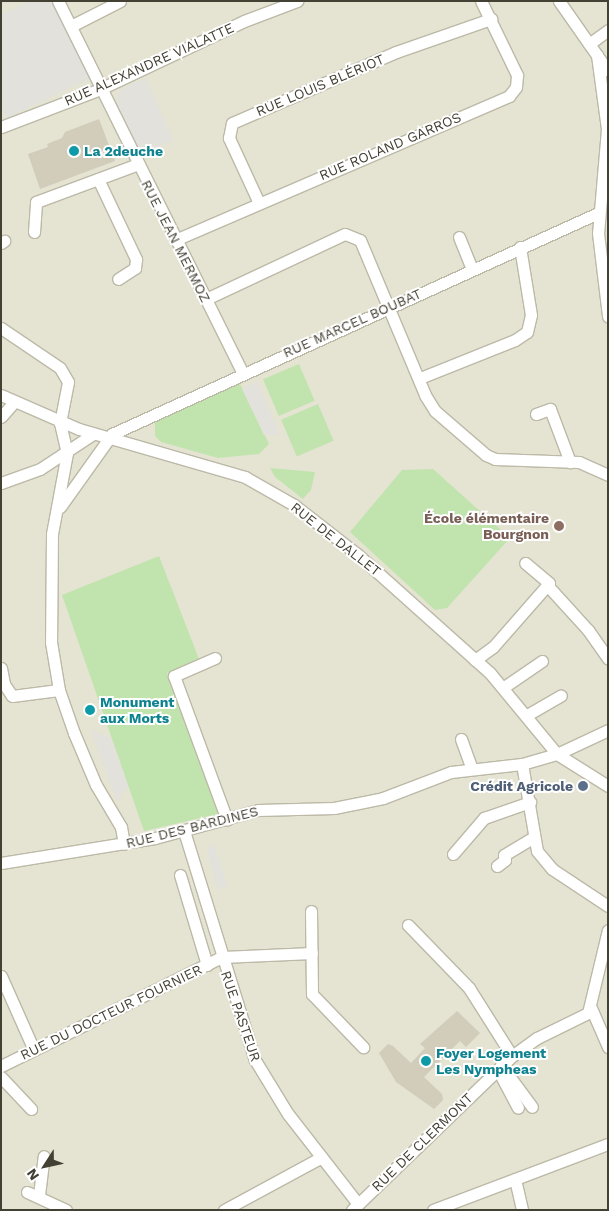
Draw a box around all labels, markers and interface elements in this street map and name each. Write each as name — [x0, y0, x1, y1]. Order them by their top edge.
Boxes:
street label: RUE ALEXANDRE VIALATTE — [61, 19, 237, 109]
street label: RUE LOUIS BLÉRIOT — [253, 50, 387, 120]
street label: RUE ROLAND GARROS — [316, 108, 464, 184]
place label: La 2deuche — [84, 143, 163, 159]
marker: La 2deuche — [68, 145, 80, 157]
street label: RUE JEAN MERMOZ — [138, 177, 214, 305]
street label: RUE MARCEL BOUBAT — [280, 285, 424, 361]
street label: RUE DE DALLET — [288, 499, 384, 579]
place label: École élémentaire Bourgnon — [424, 510, 549, 542]
marker: École élémentaire Bourgnon — [553, 520, 565, 532]
place label: Monument aux Morts — [100, 694, 174, 726]
marker: Monument aux Morts — [84, 704, 96, 716]
place label: Crédit Agricole — [470, 778, 573, 794]
marker: Crédit Agricole — [577, 780, 589, 792]
street label: RUE DES BARDINES — [124, 802, 260, 852]
street label: RUE DU DOCTEUR FOURNIER — [17, 961, 205, 1063]
street label: RUE PASTEUR — [218, 968, 264, 1064]
place label: Foyer Logement Les Nympheas — [436, 1045, 546, 1078]
marker: Foyer Logement Les Nympheas — [420, 1055, 432, 1067]
street label: RUE DE CLERMONT — [368, 1089, 476, 1195]
north arrow — [20, 1141, 70, 1191]
text: N — [23, 1166, 42, 1183]

